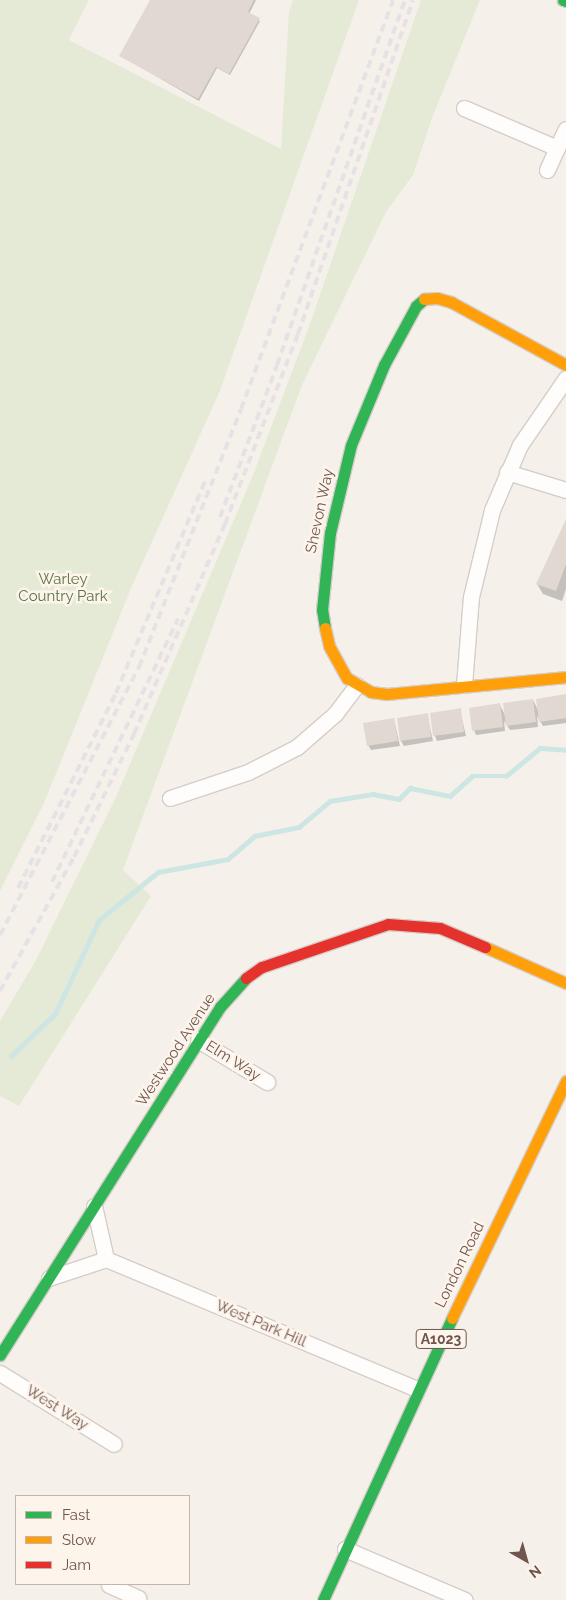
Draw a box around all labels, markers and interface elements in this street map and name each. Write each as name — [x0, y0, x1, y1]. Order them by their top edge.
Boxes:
street label: Shevon Way — [302, 467, 338, 555]
park label: Warley Country Park — [18, 570, 108, 605]
street label: Westwood Avenue — [133, 990, 219, 1110]
street label: Elm Way — [202, 1037, 264, 1085]
street label: London Road — [432, 1219, 488, 1311]
street label: West Park Hill — [213, 1297, 309, 1351]
road number: A1023 — [415, 1328, 467, 1350]
street label: West Way — [22, 1382, 92, 1434]
legend — [15, 1495, 190, 1585]
text: Fast — [62, 1506, 90, 1524]
text: Slow — [62, 1531, 96, 1549]
north arrow — [501, 1535, 551, 1585]
text: Jam — [62, 1556, 91, 1574]
text: N — [526, 1562, 544, 1581]

